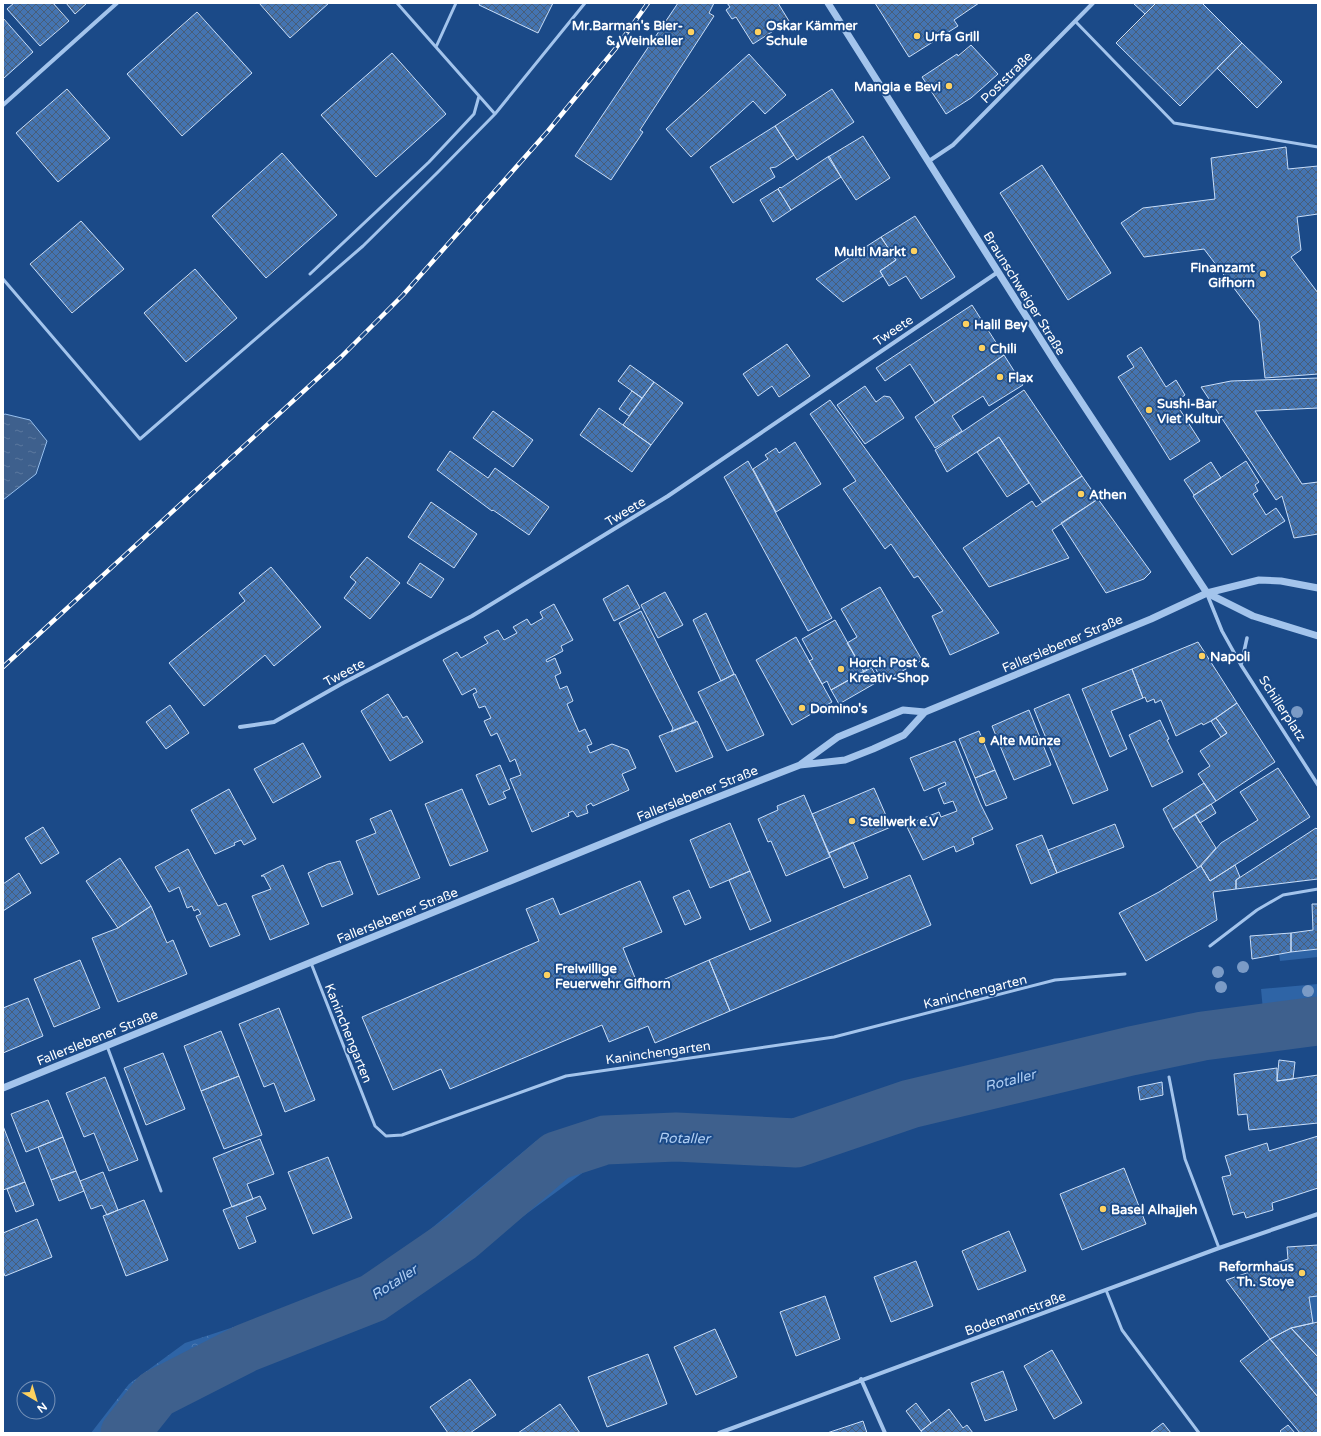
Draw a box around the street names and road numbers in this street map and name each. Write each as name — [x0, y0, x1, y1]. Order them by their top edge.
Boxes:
street label: Poststraße — [978, 49, 1036, 107]
street label: Braunschweiger Straße — [979, 229, 1069, 358]
street label: Tweete — [871, 312, 916, 350]
street label: Tweete — [602, 494, 649, 530]
street label: Fallerslebener Straße — [1000, 611, 1125, 677]
street label: Tweete — [321, 655, 368, 690]
street label: Schillerplatz — [1255, 673, 1309, 744]
street label: Fallerslebener Straße — [634, 762, 760, 826]
street label: Fallerslebener Straße — [334, 884, 460, 948]
street label: Kaninchengarten — [922, 971, 1029, 1013]
street label: Kaninchengarten — [321, 981, 375, 1085]
street label: Fallerslebener Straße — [34, 1006, 160, 1070]
street label: Kaninchengarten — [605, 1038, 712, 1068]
street label: Bodemannstraße — [963, 1288, 1068, 1340]

